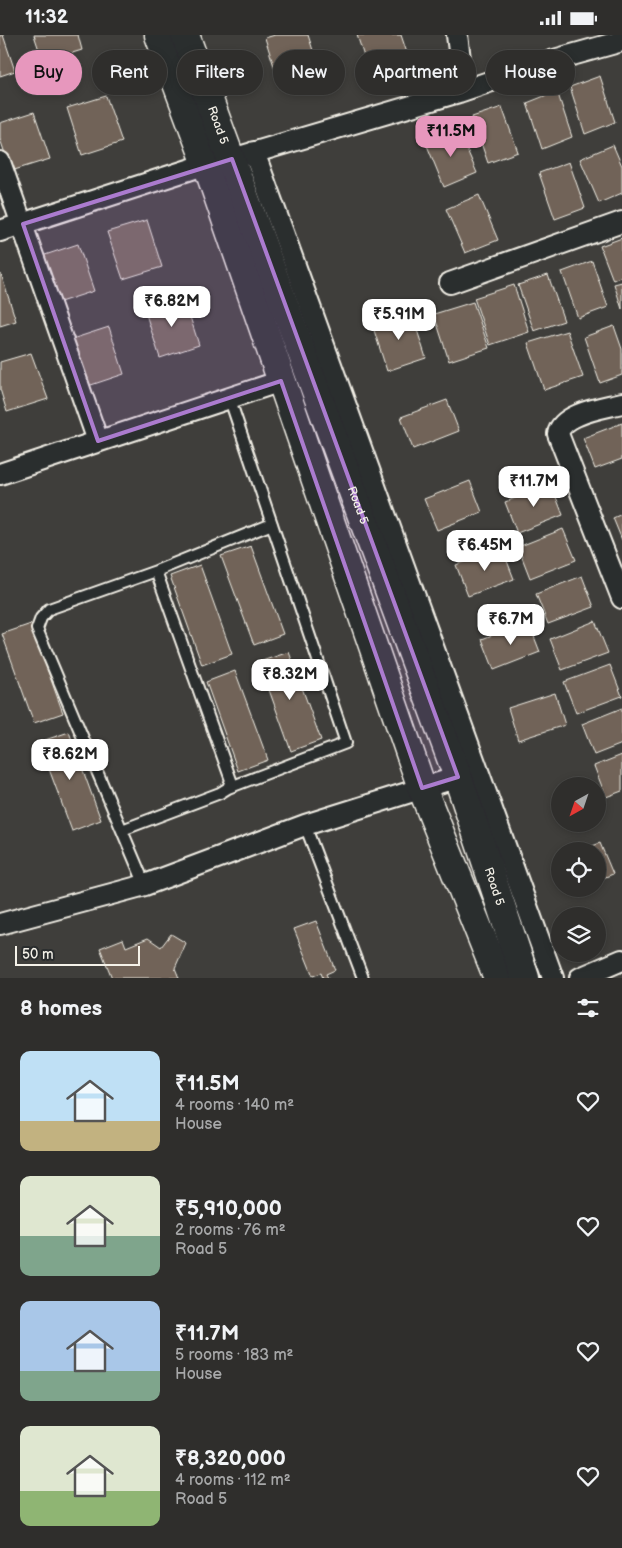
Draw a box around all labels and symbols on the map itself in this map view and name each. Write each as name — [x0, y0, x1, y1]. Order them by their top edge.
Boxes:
street label: Road 5 — [204, 104, 232, 146]
pin: ₹11.5M — [410, 115, 492, 158]
pin: ₹6.82M — [131, 285, 213, 328]
pin: ₹5.91M — [358, 299, 440, 341]
pin: ₹11.7M — [493, 465, 575, 508]
street label: Road 5 — [344, 484, 371, 526]
pin: ₹6.45M — [444, 529, 526, 572]
pin: ₹6.7M — [476, 603, 546, 646]
pin: ₹8.32M — [249, 659, 331, 701]
pin: ₹8.62M — [29, 739, 111, 781]
north arrow — [551, 777, 606, 833]
street label: Road 5 — [481, 866, 507, 908]
scale bar — [15, 943, 140, 966]

